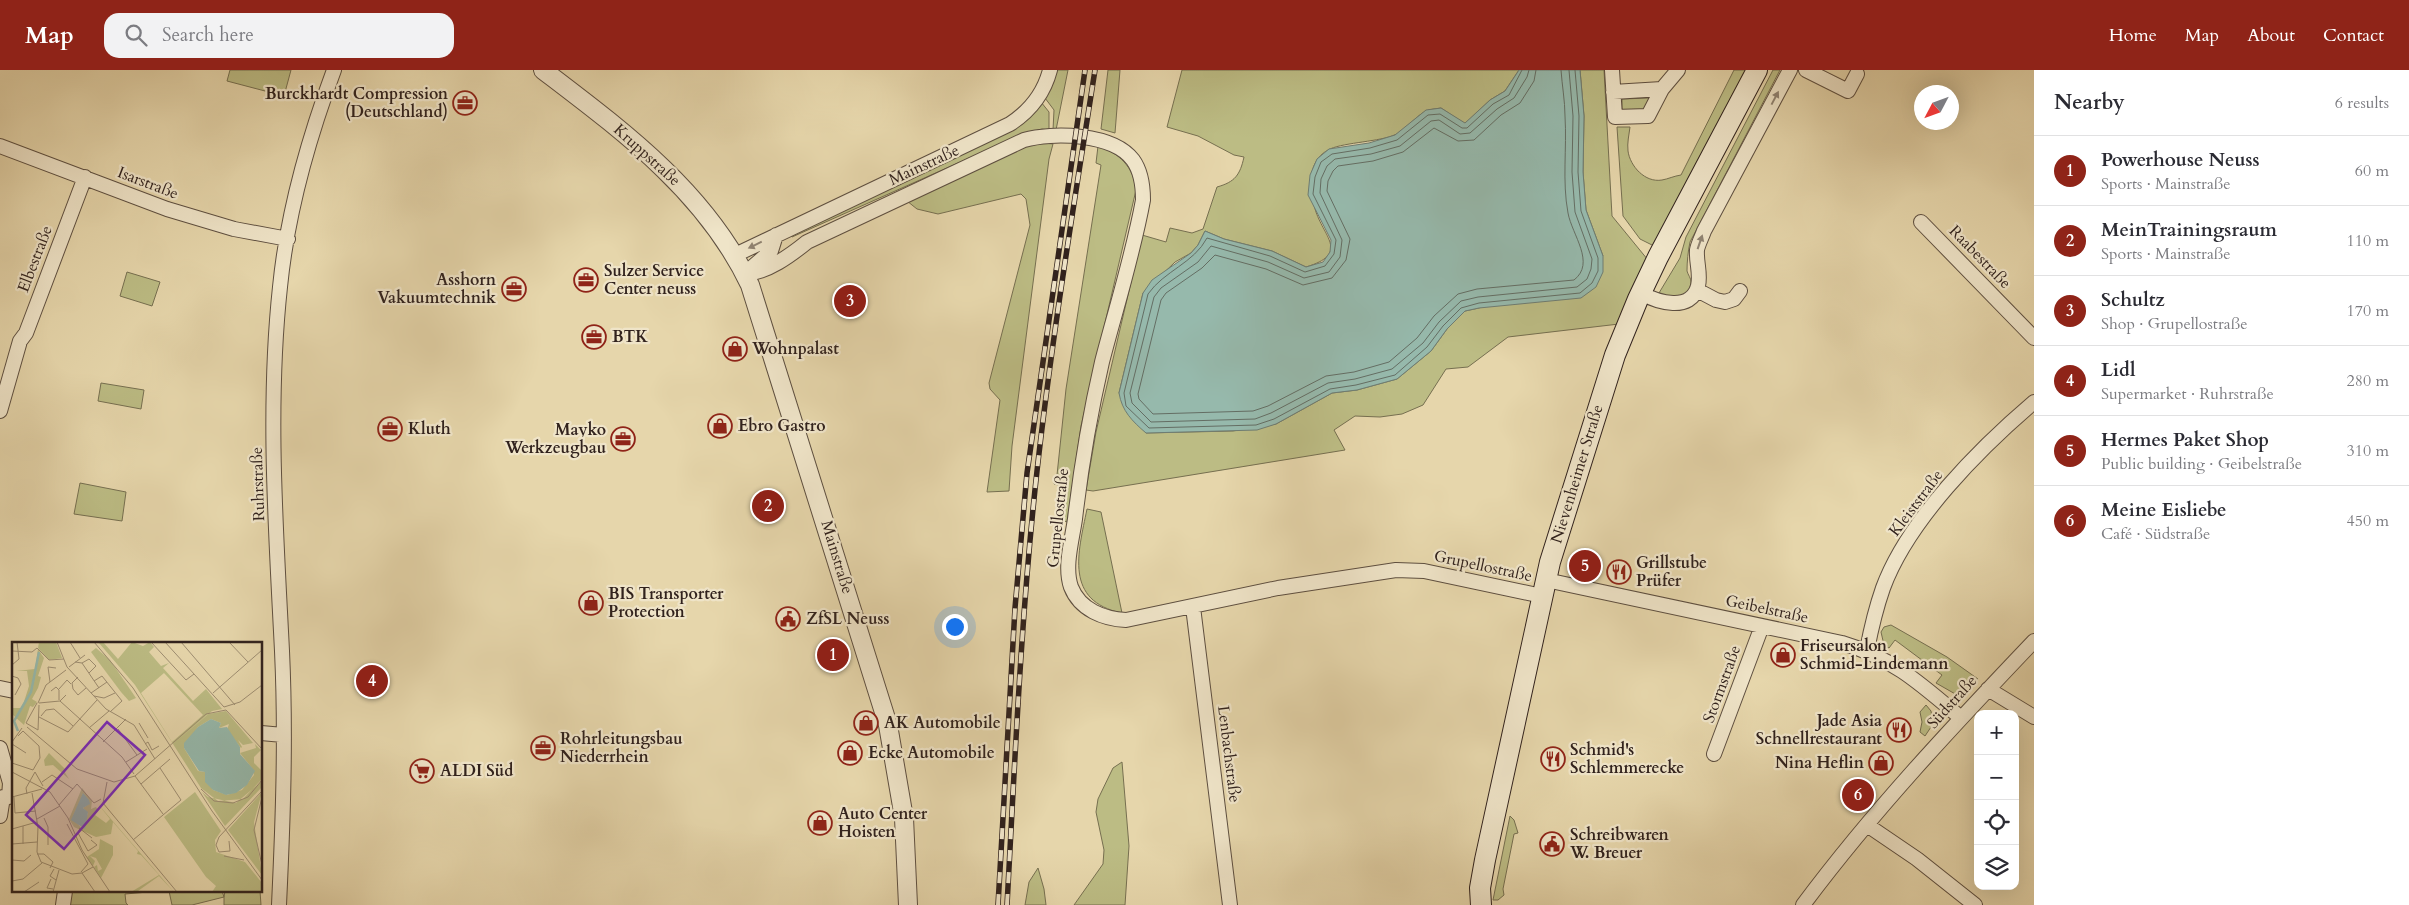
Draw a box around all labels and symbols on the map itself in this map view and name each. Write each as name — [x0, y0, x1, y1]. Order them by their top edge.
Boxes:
place label: Burckhardt Compression (Deutschland) — [265, 83, 449, 123]
north arrow — [1914, 85, 1959, 130]
office icon: Burckhardt Compression (Deutschland) — [452, 90, 478, 116]
one-way arrow — [1771, 90, 1779, 105]
street label: Kruppstraße — [609, 119, 685, 191]
street label: Mainstraße — [885, 139, 963, 191]
street label: Isarstraße — [114, 161, 182, 205]
street label: Raabestraße — [1944, 220, 2016, 294]
street label: Elbestraße — [12, 222, 58, 296]
one-way arrow — [1697, 234, 1704, 249]
one-way arrow — [748, 242, 762, 250]
place label: Sulzer Service Center neuss — [604, 260, 704, 300]
office icon: Sulzer Service Center neuss — [573, 267, 599, 293]
place label: Asshorn Vakuumtechnik — [377, 269, 497, 309]
office icon: Asshorn Vakuumtechnik — [501, 276, 527, 302]
pin: 3 — [834, 282, 866, 320]
office icon: BTK — [581, 324, 607, 350]
place label: BTK — [612, 326, 648, 348]
shop icon: Wohnpalast — [722, 336, 748, 362]
place label: Wohnpalast — [751, 338, 839, 360]
street label: Nievenheimer Straße — [1545, 402, 1609, 546]
shop icon: Ebro Gastro — [707, 413, 733, 439]
place label: Ebro Gastro — [738, 415, 825, 437]
office icon: Kluth — [377, 416, 403, 442]
place label: Kluth — [408, 418, 451, 440]
place label: Mayko Werkzeugbau — [504, 419, 606, 459]
office icon: Mayko Werkzeugbau — [610, 426, 636, 452]
street label: Ruhrstraße — [246, 446, 270, 522]
street label: Kleiststraße — [1884, 465, 1948, 541]
street label: Grupellostraße — [1042, 467, 1074, 569]
pin: 2 — [752, 487, 784, 525]
street label: Mainstraße — [815, 518, 859, 596]
street label: Grupellostraße — [1432, 545, 1534, 587]
pin: 5 — [1569, 547, 1601, 585]
place label: Grillstube Prüfer — [1636, 552, 1707, 592]
restaurant icon: Grillstube Prüfer — [1606, 559, 1632, 585]
place label: BIS Transporter Protection — [608, 583, 724, 623]
street label: Geibelstraße — [1723, 589, 1811, 629]
shop icon: BIS Transporter Protection — [578, 590, 604, 616]
public building icon: ZfSL Neuss — [775, 606, 801, 632]
place label: ZfSL Neuss — [806, 608, 890, 630]
your location — [942, 614, 968, 640]
place label: Friseursalon Schmid-Lindemann — [1800, 635, 1949, 675]
pin: 1 — [817, 636, 849, 674]
inset map — [12, 642, 262, 892]
street label: Stormstraße — [1698, 642, 1746, 726]
shop icon: Friseursalon Schmid-Lindemann — [1770, 642, 1796, 668]
pin: 4 — [356, 662, 388, 700]
street label: Südstraße — [1922, 670, 1982, 734]
street label: Lenbachstraße — [1212, 704, 1246, 804]
shop icon: AK Automobile — [853, 710, 879, 736]
place label: Jade Asia Schnellrestaurant — [1756, 710, 1882, 750]
place label: AK Automobile — [884, 712, 1001, 734]
restaurant icon: Jade Asia Schnellrestaurant — [1886, 717, 1912, 743]
place label: Rohrleitungsbau Niederrhein — [560, 728, 683, 768]
office icon: Rohrleitungsbau Niederrhein — [530, 735, 556, 761]
place label: Schmid's Schlemmerecke — [1570, 739, 1684, 779]
shop icon: Ecke Automobile — [837, 740, 863, 766]
place label: Ecke Automobile — [868, 742, 995, 764]
restaurant icon: Schmid's Schlemmerecke — [1540, 746, 1566, 772]
shop icon: Nina Heflin — [1868, 750, 1894, 776]
place label: Nina Heflin — [1775, 752, 1865, 774]
supermarket icon: ALDI Süd — [409, 758, 435, 784]
place label: ALDI Süd — [440, 760, 513, 782]
pin: 6 — [1842, 776, 1874, 814]
place label: Auto Center Hoisten — [838, 803, 928, 843]
shop icon: Auto Center Hoisten — [807, 810, 833, 836]
place label: Schreibwaren W. Breuer — [1569, 824, 1669, 864]
public building icon: Schreibwaren W. Breuer — [1539, 831, 1565, 857]

